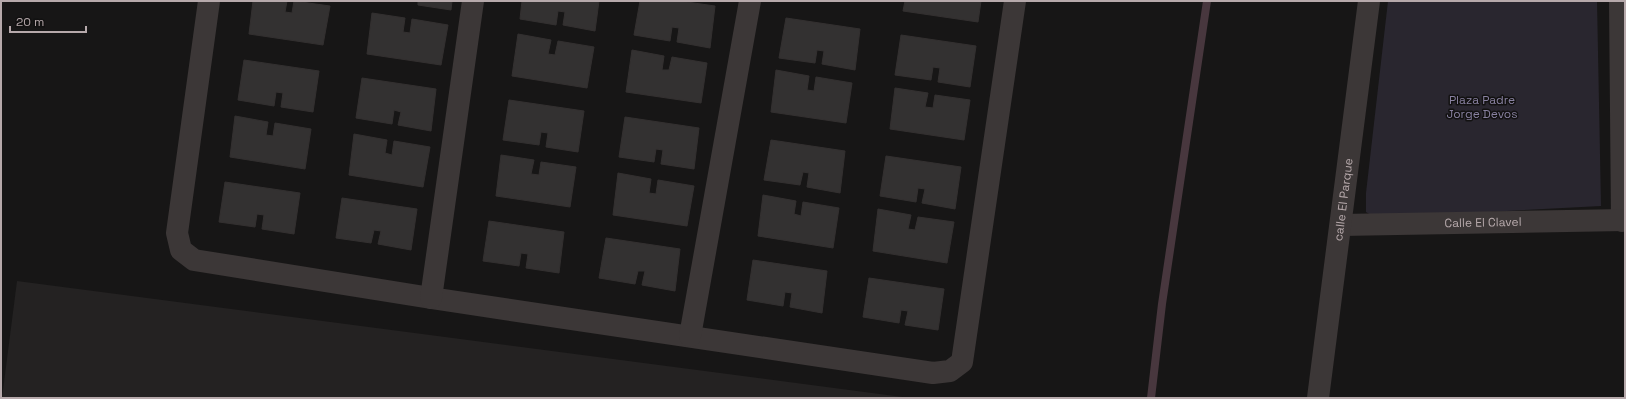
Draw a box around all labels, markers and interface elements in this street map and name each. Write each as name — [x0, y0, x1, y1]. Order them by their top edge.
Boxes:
scale bar — [10, 8, 86, 34]
text: 20 m — [16, 14, 44, 30]
park label: Plaza Padre Jorge Devos — [1446, 92, 1518, 122]
street label: calle El Parque — [1330, 157, 1357, 242]
street label: Calle El Clavel — [1444, 214, 1522, 231]

